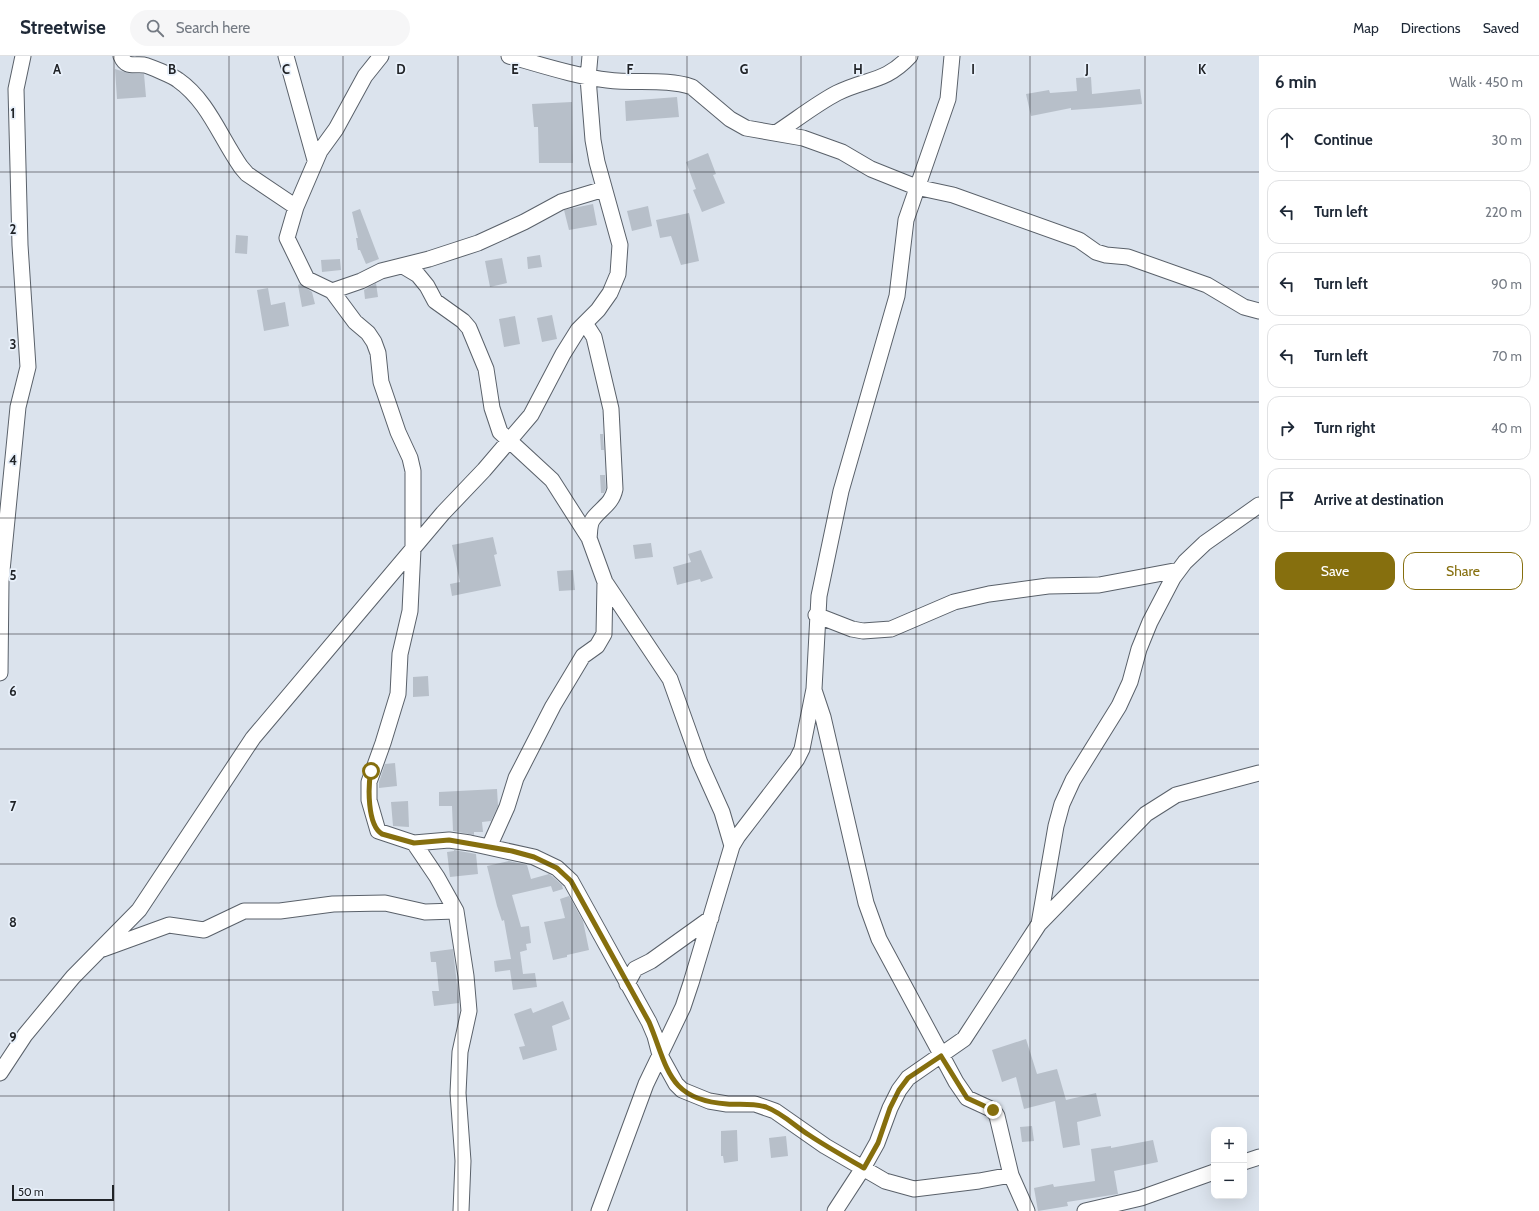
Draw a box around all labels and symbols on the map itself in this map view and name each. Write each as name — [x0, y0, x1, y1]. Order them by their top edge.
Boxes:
text: A — [53, 61, 62, 77]
text: B — [168, 61, 176, 77]
text: C — [282, 61, 290, 77]
text: D — [396, 61, 406, 77]
text: E — [511, 61, 519, 77]
text: F — [627, 61, 634, 77]
text: G — [740, 61, 749, 77]
text: H — [853, 61, 863, 77]
text: I — [971, 61, 975, 77]
text: J — [1084, 61, 1089, 77]
text: K — [1198, 61, 1207, 77]
text: 1 — [11, 105, 15, 121]
text: 2 — [10, 221, 17, 237]
text: 3 — [9, 336, 17, 352]
text: 4 — [9, 452, 17, 468]
text: 5 — [10, 567, 17, 583]
text: 6 — [9, 683, 17, 699]
route start — [362, 762, 380, 780]
text: 7 — [10, 798, 17, 814]
text: 8 — [9, 914, 17, 930]
text: 9 — [9, 1029, 17, 1045]
route end — [984, 1101, 1002, 1119]
scale bar — [12, 1183, 114, 1202]

